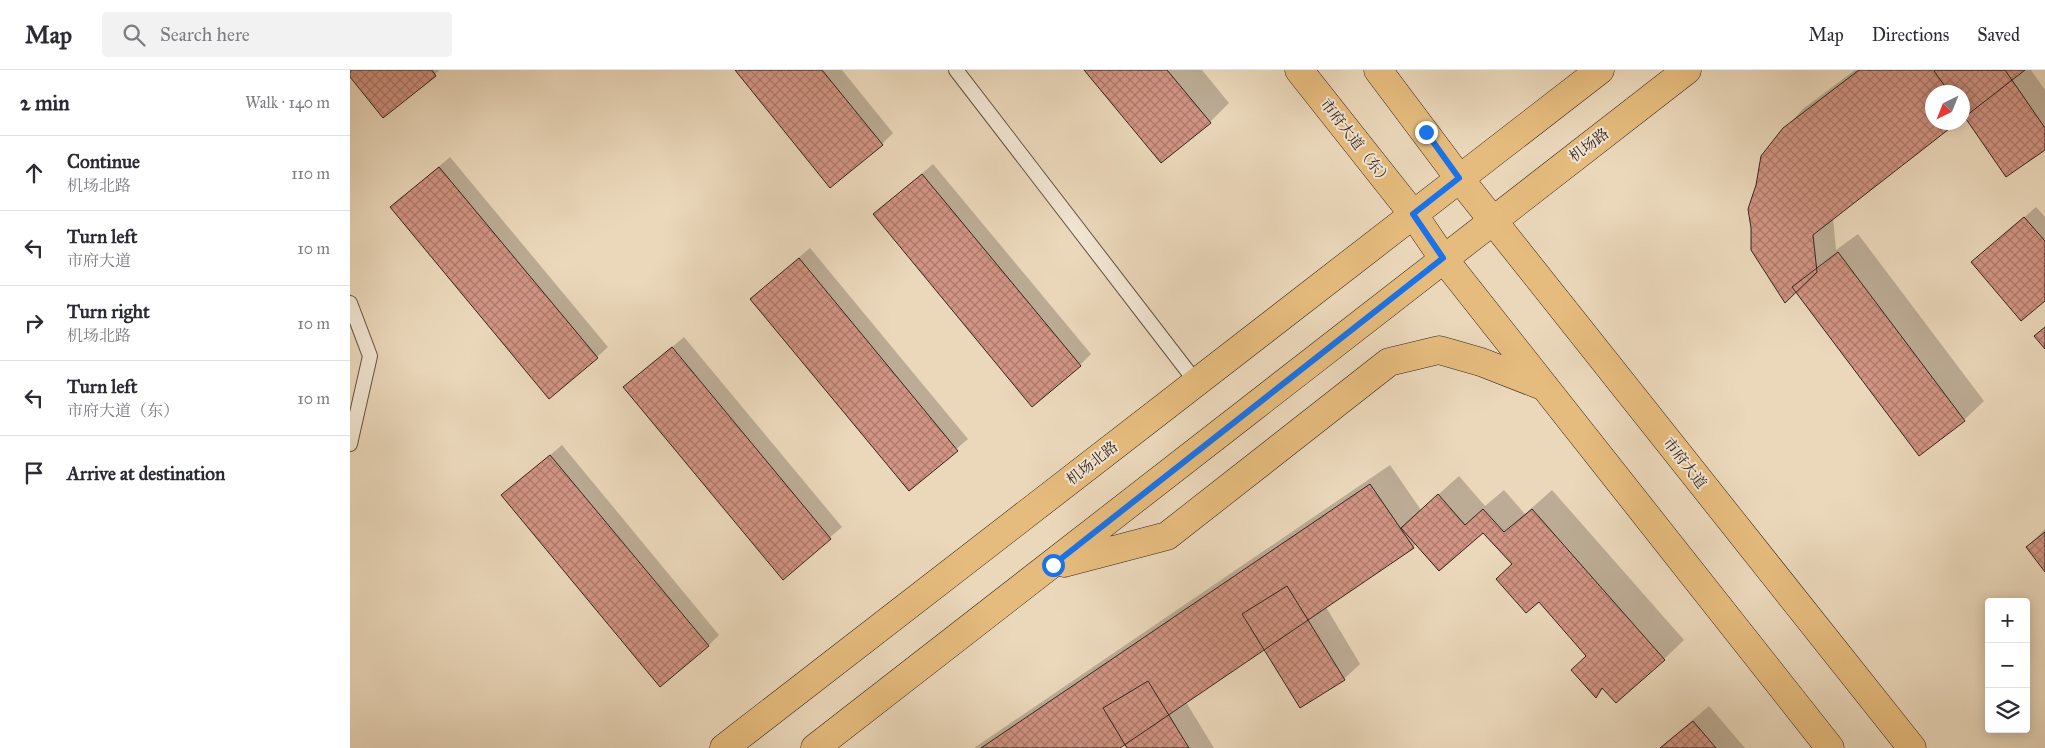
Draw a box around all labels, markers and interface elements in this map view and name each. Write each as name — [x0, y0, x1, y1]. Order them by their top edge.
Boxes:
search box — [102, 12, 452, 57]
text: Map — [25, 20, 72, 50]
icon: search — [120, 21, 148, 49]
text: Search here — [160, 23, 250, 46]
text: Map — [1808, 24, 1844, 46]
text: Directions — [1872, 24, 1949, 46]
text: Saved — [1977, 24, 2020, 46]
north arrow — [1925, 85, 1970, 130]
text: 2 min — [20, 90, 70, 116]
text: Walk · 140 m — [245, 93, 330, 112]
street label: 市府大道（东） — [1317, 95, 1395, 189]
route end — [1415, 121, 1438, 144]
street label: 机场路 — [1566, 124, 1612, 166]
text: Continue — [67, 150, 140, 173]
icon: ahead — [20, 159, 48, 187]
text: 110 m — [291, 164, 330, 183]
text: 机场北路 — [67, 176, 131, 195]
text: Turn left — [67, 225, 137, 248]
icon: left — [20, 234, 48, 262]
text: 10 m — [298, 239, 330, 258]
text: 市府大道 — [67, 251, 131, 270]
text: Turn right — [67, 300, 150, 323]
icon: right — [20, 309, 48, 337]
text: 10 m — [298, 314, 330, 333]
text: 机场北路 — [67, 326, 131, 345]
text: Turn left — [67, 375, 137, 398]
icon: left — [20, 384, 48, 412]
text: 10 m — [298, 389, 330, 408]
text: 市府大道（东） — [67, 401, 179, 420]
street label: 市府大道 — [1659, 434, 1711, 492]
street label: 机场北路 — [1063, 437, 1121, 489]
icon: arrive — [20, 459, 48, 487]
text: Arrive at destination — [67, 462, 225, 485]
route start — [1042, 554, 1065, 577]
map controls — [1985, 598, 2030, 733]
button: + — [1985, 598, 2030, 643]
button: − — [1985, 643, 2030, 688]
button: layers — [1985, 688, 2030, 733]

